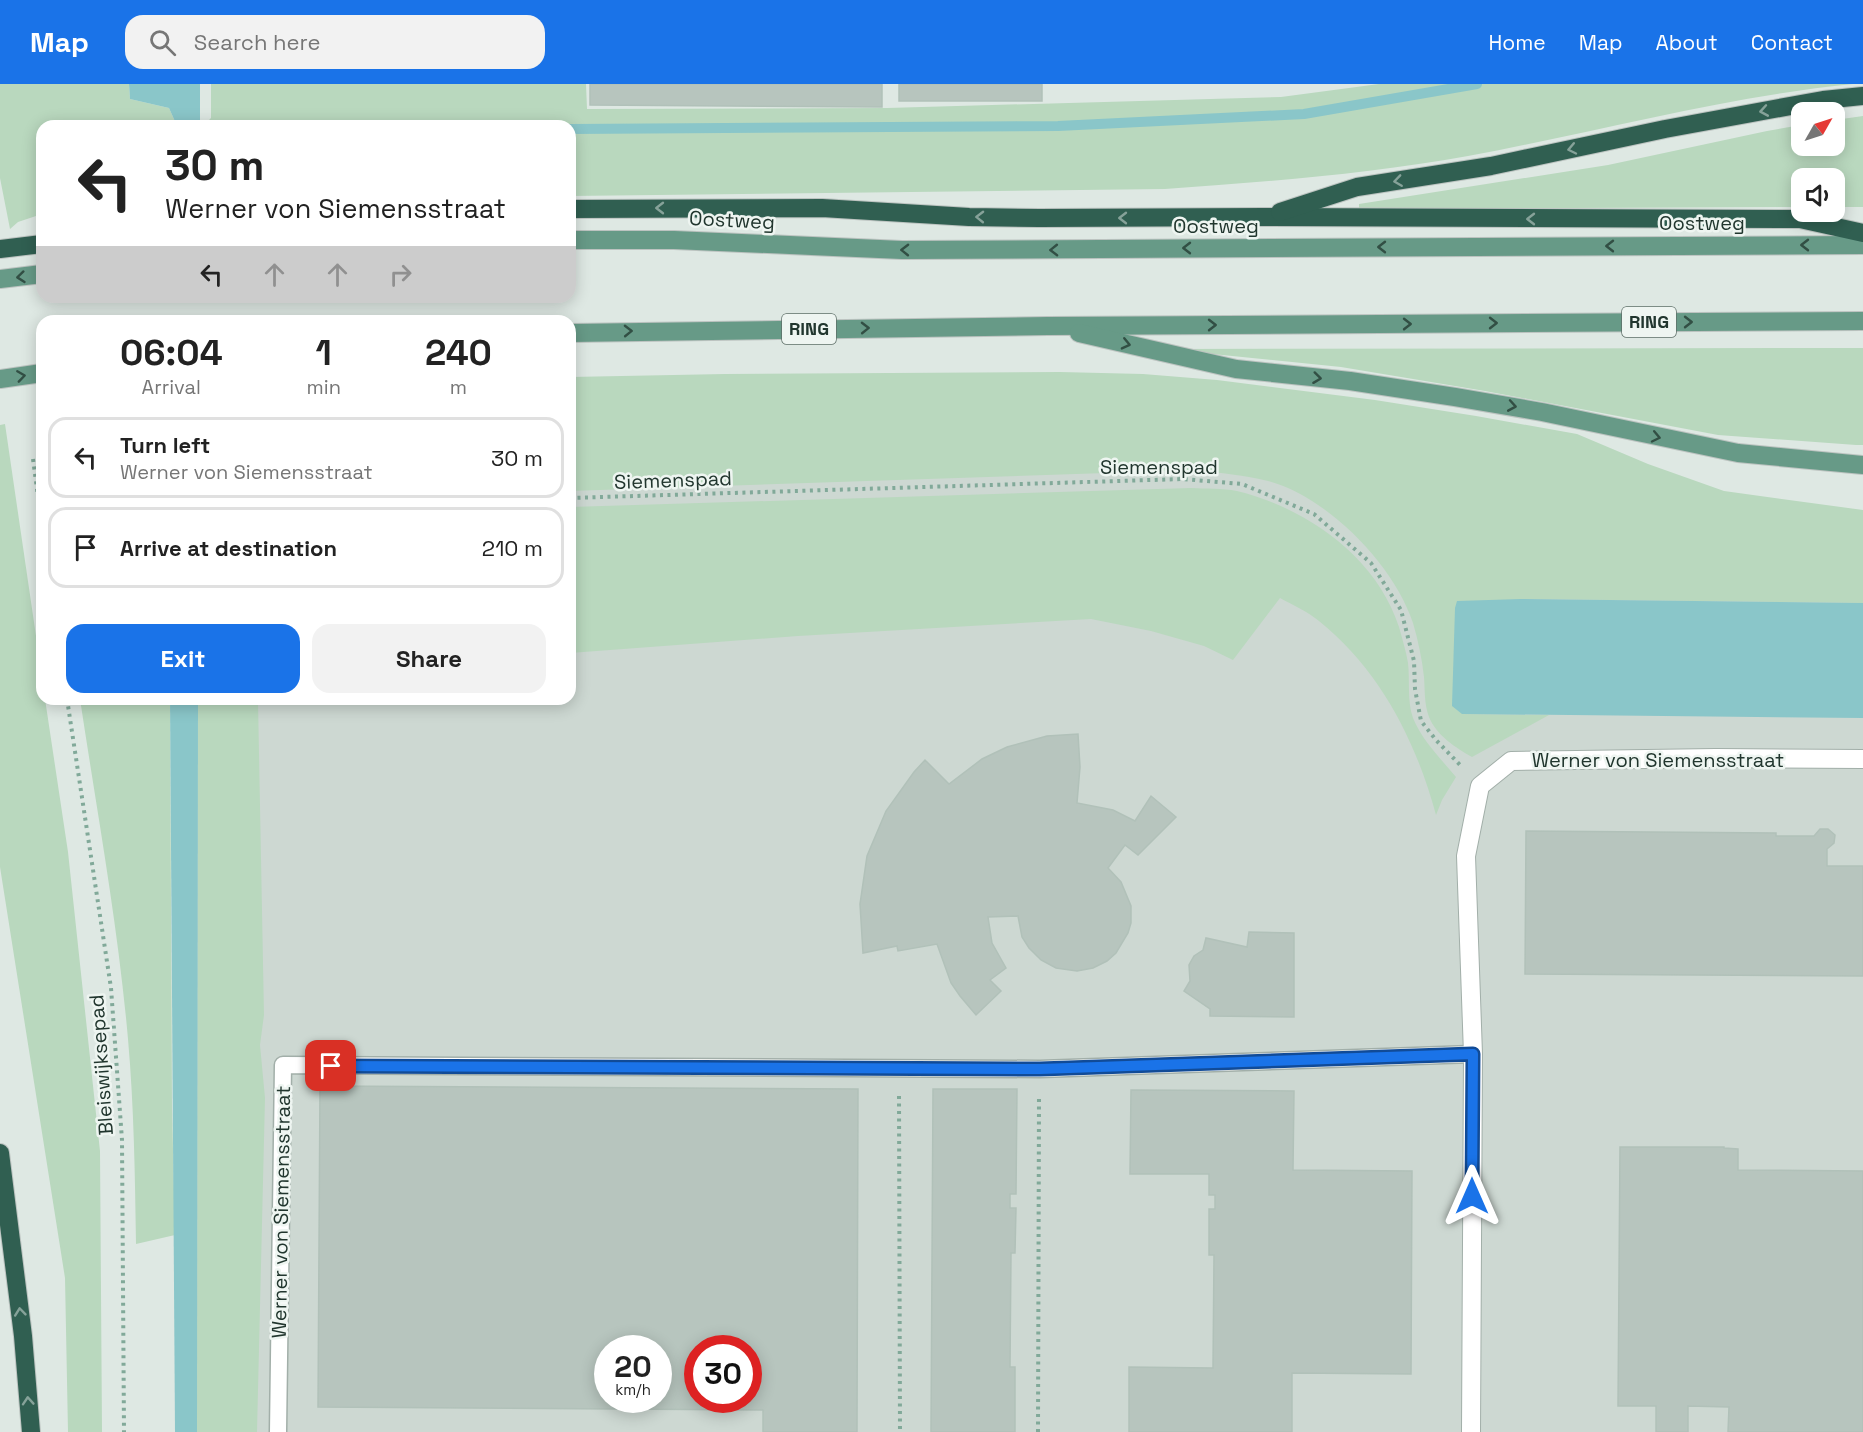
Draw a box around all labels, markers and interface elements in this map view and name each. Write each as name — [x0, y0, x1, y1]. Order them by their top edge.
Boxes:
search box — [125, 15, 545, 69]
text: Map — [30, 24, 89, 60]
icon: search — [146, 26, 179, 59]
text: Search here — [194, 28, 321, 56]
text: Home — [1488, 29, 1546, 56]
text: Map — [1579, 29, 1623, 56]
text: About — [1656, 29, 1718, 56]
text: Contact — [1751, 29, 1833, 56]
north arrow — [1791, 102, 1845, 156]
map controls — [1791, 102, 1845, 222]
one-way arrow — [1759, 104, 1769, 117]
text: 30 m — [165, 139, 264, 192]
one-way arrow — [1568, 142, 1578, 155]
icon: left — [66, 144, 144, 222]
button: sound — [1791, 168, 1845, 222]
one-way arrow — [1394, 175, 1403, 187]
text: Werner von Siemensstraat — [165, 191, 506, 226]
one-way arrow — [655, 202, 664, 214]
street label: Oostweg — [688, 205, 776, 235]
street label: Oostweg — [1659, 210, 1745, 236]
one-way arrow — [976, 211, 985, 223]
one-way arrow — [1118, 212, 1127, 224]
street label: Oostweg — [1173, 213, 1259, 239]
one-way arrow — [1527, 213, 1536, 225]
one-way arrow — [1800, 239, 1809, 251]
one-way arrow — [1605, 240, 1614, 252]
one-way arrow — [1377, 241, 1386, 253]
one-way arrow — [1182, 242, 1191, 255]
one-way arrow — [901, 244, 910, 256]
one-way arrow — [1049, 244, 1058, 256]
icon: left — [195, 258, 228, 291]
icon: ahead — [258, 258, 291, 291]
icon: ahead — [321, 258, 354, 291]
icon: right — [384, 258, 417, 291]
one-way arrow — [16, 270, 26, 283]
road number: RING — [1622, 307, 1676, 337]
road number: RING — [782, 314, 836, 344]
one-way arrow — [1684, 316, 1693, 328]
one-way arrow — [1489, 317, 1498, 329]
one-way arrow — [1402, 318, 1411, 330]
one-way arrow — [1207, 319, 1216, 331]
one-way arrow — [861, 322, 870, 334]
one-way arrow — [624, 325, 633, 337]
text: 06:04 — [120, 330, 223, 376]
text: 1 — [316, 330, 332, 376]
text: 240 — [425, 330, 492, 376]
one-way arrow — [1120, 336, 1130, 349]
one-way arrow — [16, 371, 26, 383]
one-way arrow — [1313, 371, 1322, 383]
text: Arrival — [142, 374, 201, 400]
text: min — [307, 374, 341, 400]
text: m — [450, 374, 467, 400]
one-way arrow — [1508, 400, 1517, 412]
one-way arrow — [1651, 429, 1661, 442]
text: Turn left — [120, 431, 210, 459]
icon: left — [69, 441, 102, 474]
text: 30 m — [491, 444, 543, 472]
street label: Siemenspad — [1100, 454, 1218, 480]
text: Werner von Siemensstraat — [120, 459, 373, 485]
street label: Siemenspad — [614, 465, 732, 495]
icon: arrive — [69, 531, 102, 564]
text: Arrive at destination — [120, 534, 337, 562]
text: 210 m — [482, 534, 543, 562]
button: Exit — [66, 624, 300, 693]
button: Share — [312, 624, 546, 693]
street label: Werner von Siemensstraat — [1532, 747, 1784, 773]
street label: Bleiswijksepad — [83, 994, 119, 1136]
pin — [305, 1040, 356, 1091]
icon: arrive — [314, 1049, 347, 1082]
street label: Werner von Siemensstraat — [266, 1085, 296, 1339]
position arrow — [1440, 1164, 1504, 1228]
one-way arrow — [15, 1308, 27, 1317]
speed limit sign: 30 — [684, 1335, 762, 1413]
text: 20 — [614, 1347, 652, 1386]
text: km/h — [615, 1380, 651, 1399]
one-way arrow — [22, 1397, 35, 1406]

